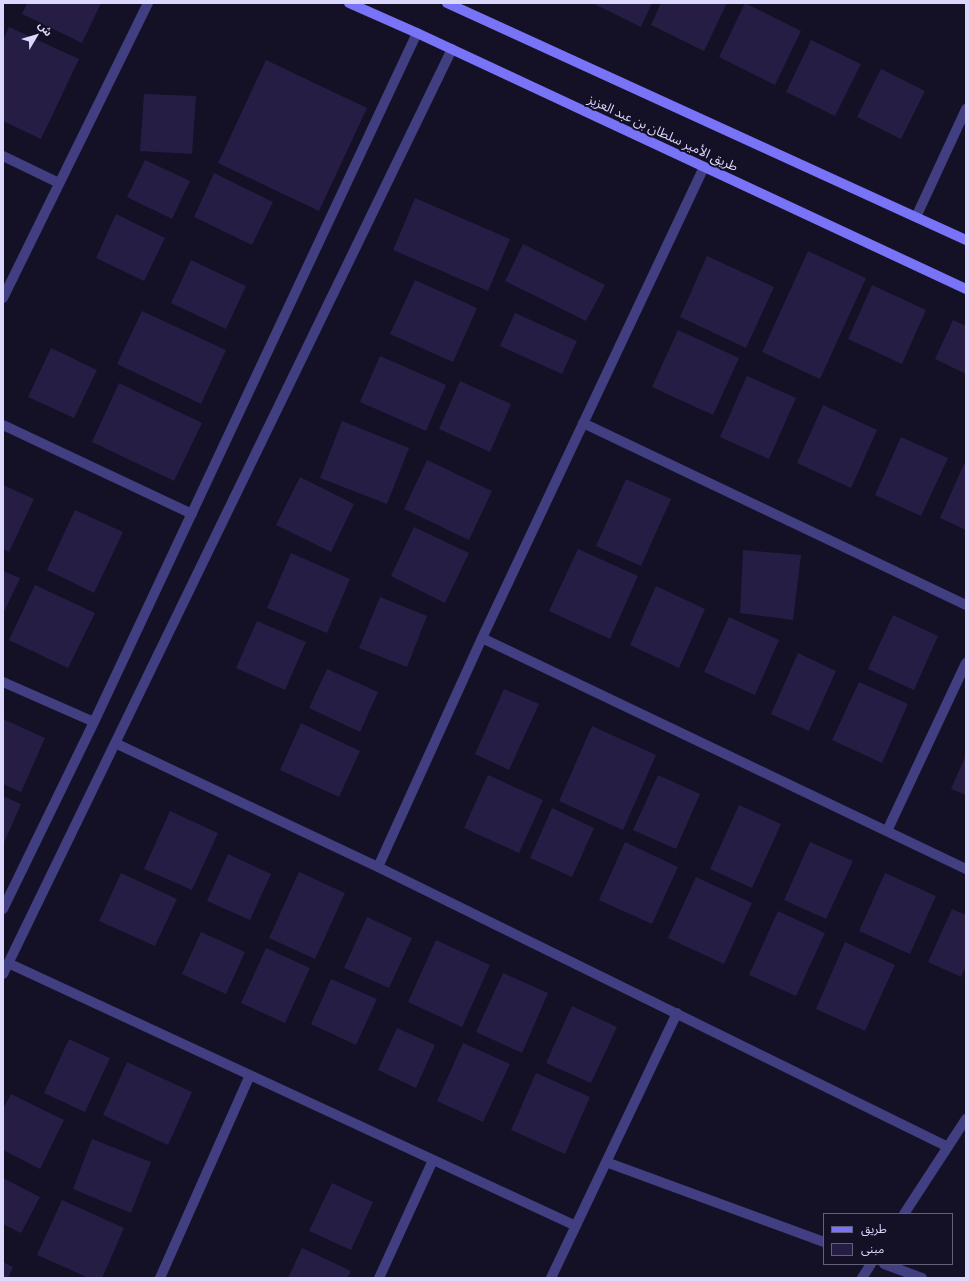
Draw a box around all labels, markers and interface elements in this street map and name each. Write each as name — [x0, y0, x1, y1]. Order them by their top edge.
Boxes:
north arrow — [16, 16, 56, 56]
text: ش — [36, 18, 56, 38]
street label: طريق الأمير سلطان بن عبد العزيز — [585, 91, 741, 175]
legend — [823, 1213, 953, 1265]
text: طريق — [861, 1221, 887, 1235]
text: مبنى — [861, 1241, 884, 1255]

